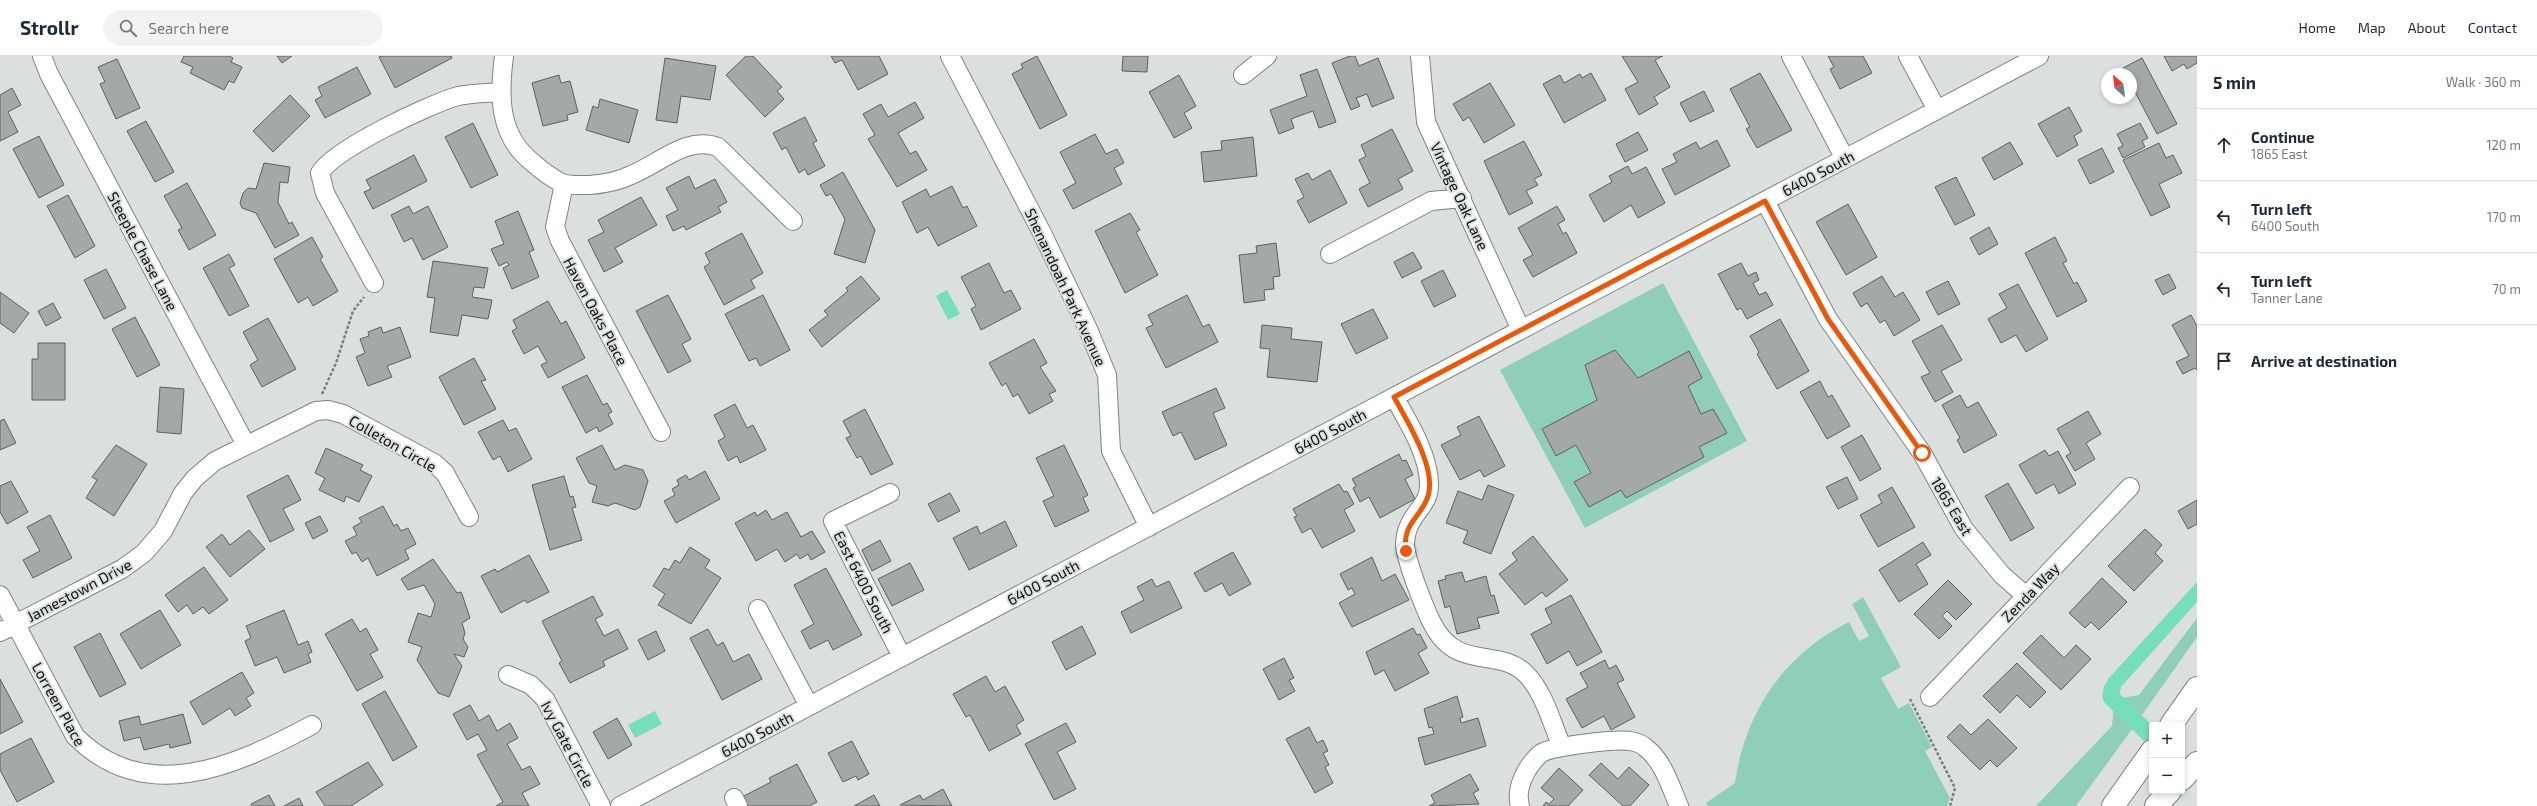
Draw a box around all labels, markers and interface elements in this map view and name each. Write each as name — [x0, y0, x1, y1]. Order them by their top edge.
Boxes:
search box — [103, 10, 383, 46]
text: Strollr — [20, 16, 79, 39]
icon: search — [117, 17, 139, 39]
text: Search here — [149, 19, 229, 37]
text: Home — [2299, 19, 2336, 36]
text: Map — [2358, 19, 2386, 36]
text: About — [2408, 19, 2446, 36]
text: Contact — [2468, 19, 2517, 36]
north arrow — [2101, 68, 2137, 104]
text: 5 min — [2213, 72, 2256, 92]
text: Walk · 360 m — [2446, 74, 2521, 90]
text: Continue — [2251, 128, 2314, 146]
icon: ahead — [2213, 134, 2235, 156]
text: 120 m — [2486, 137, 2521, 153]
street label: Vintage Oak Lane — [1427, 139, 1493, 253]
street label: 6400 South — [1779, 146, 1857, 200]
text: 1865 East — [2251, 146, 2307, 162]
street label: Steeple Chase Lane — [104, 189, 182, 313]
text: Turn left — [2251, 200, 2312, 218]
street label: Shenandoah Park Avenue — [1021, 205, 1111, 369]
icon: left — [2213, 206, 2235, 228]
text: 170 m — [2487, 209, 2521, 225]
text: 6400 South — [2251, 218, 2320, 234]
street label: Haven Oaks Place — [560, 254, 632, 368]
text: Turn left — [2251, 272, 2312, 290]
icon: left — [2213, 278, 2235, 300]
text: 70 m — [2492, 281, 2521, 297]
text: Tanner Lane — [2251, 290, 2323, 306]
icon: arrive — [2213, 350, 2235, 372]
text: Arrive at destination — [2251, 352, 2397, 370]
street label: 6400 South — [1291, 404, 1369, 458]
street label: Colleton Circle — [346, 411, 440, 475]
route start — [1913, 444, 1931, 462]
street label: 1865 East — [1928, 474, 1977, 539]
street label: East 6400 South — [830, 528, 898, 636]
route end — [1397, 542, 1415, 560]
street label: Jamestown Drive — [23, 555, 135, 625]
street label: 6400 South — [1004, 555, 1082, 609]
street label: Zenda Way — [1997, 559, 2063, 625]
street label: Lorreen Place — [29, 659, 89, 749]
street label: Ivy Gate Circle — [538, 698, 598, 790]
street label: 6400 South — [718, 707, 796, 761]
map controls — [2149, 722, 2185, 794]
button: + — [2149, 722, 2185, 758]
button: − — [2149, 758, 2185, 794]

